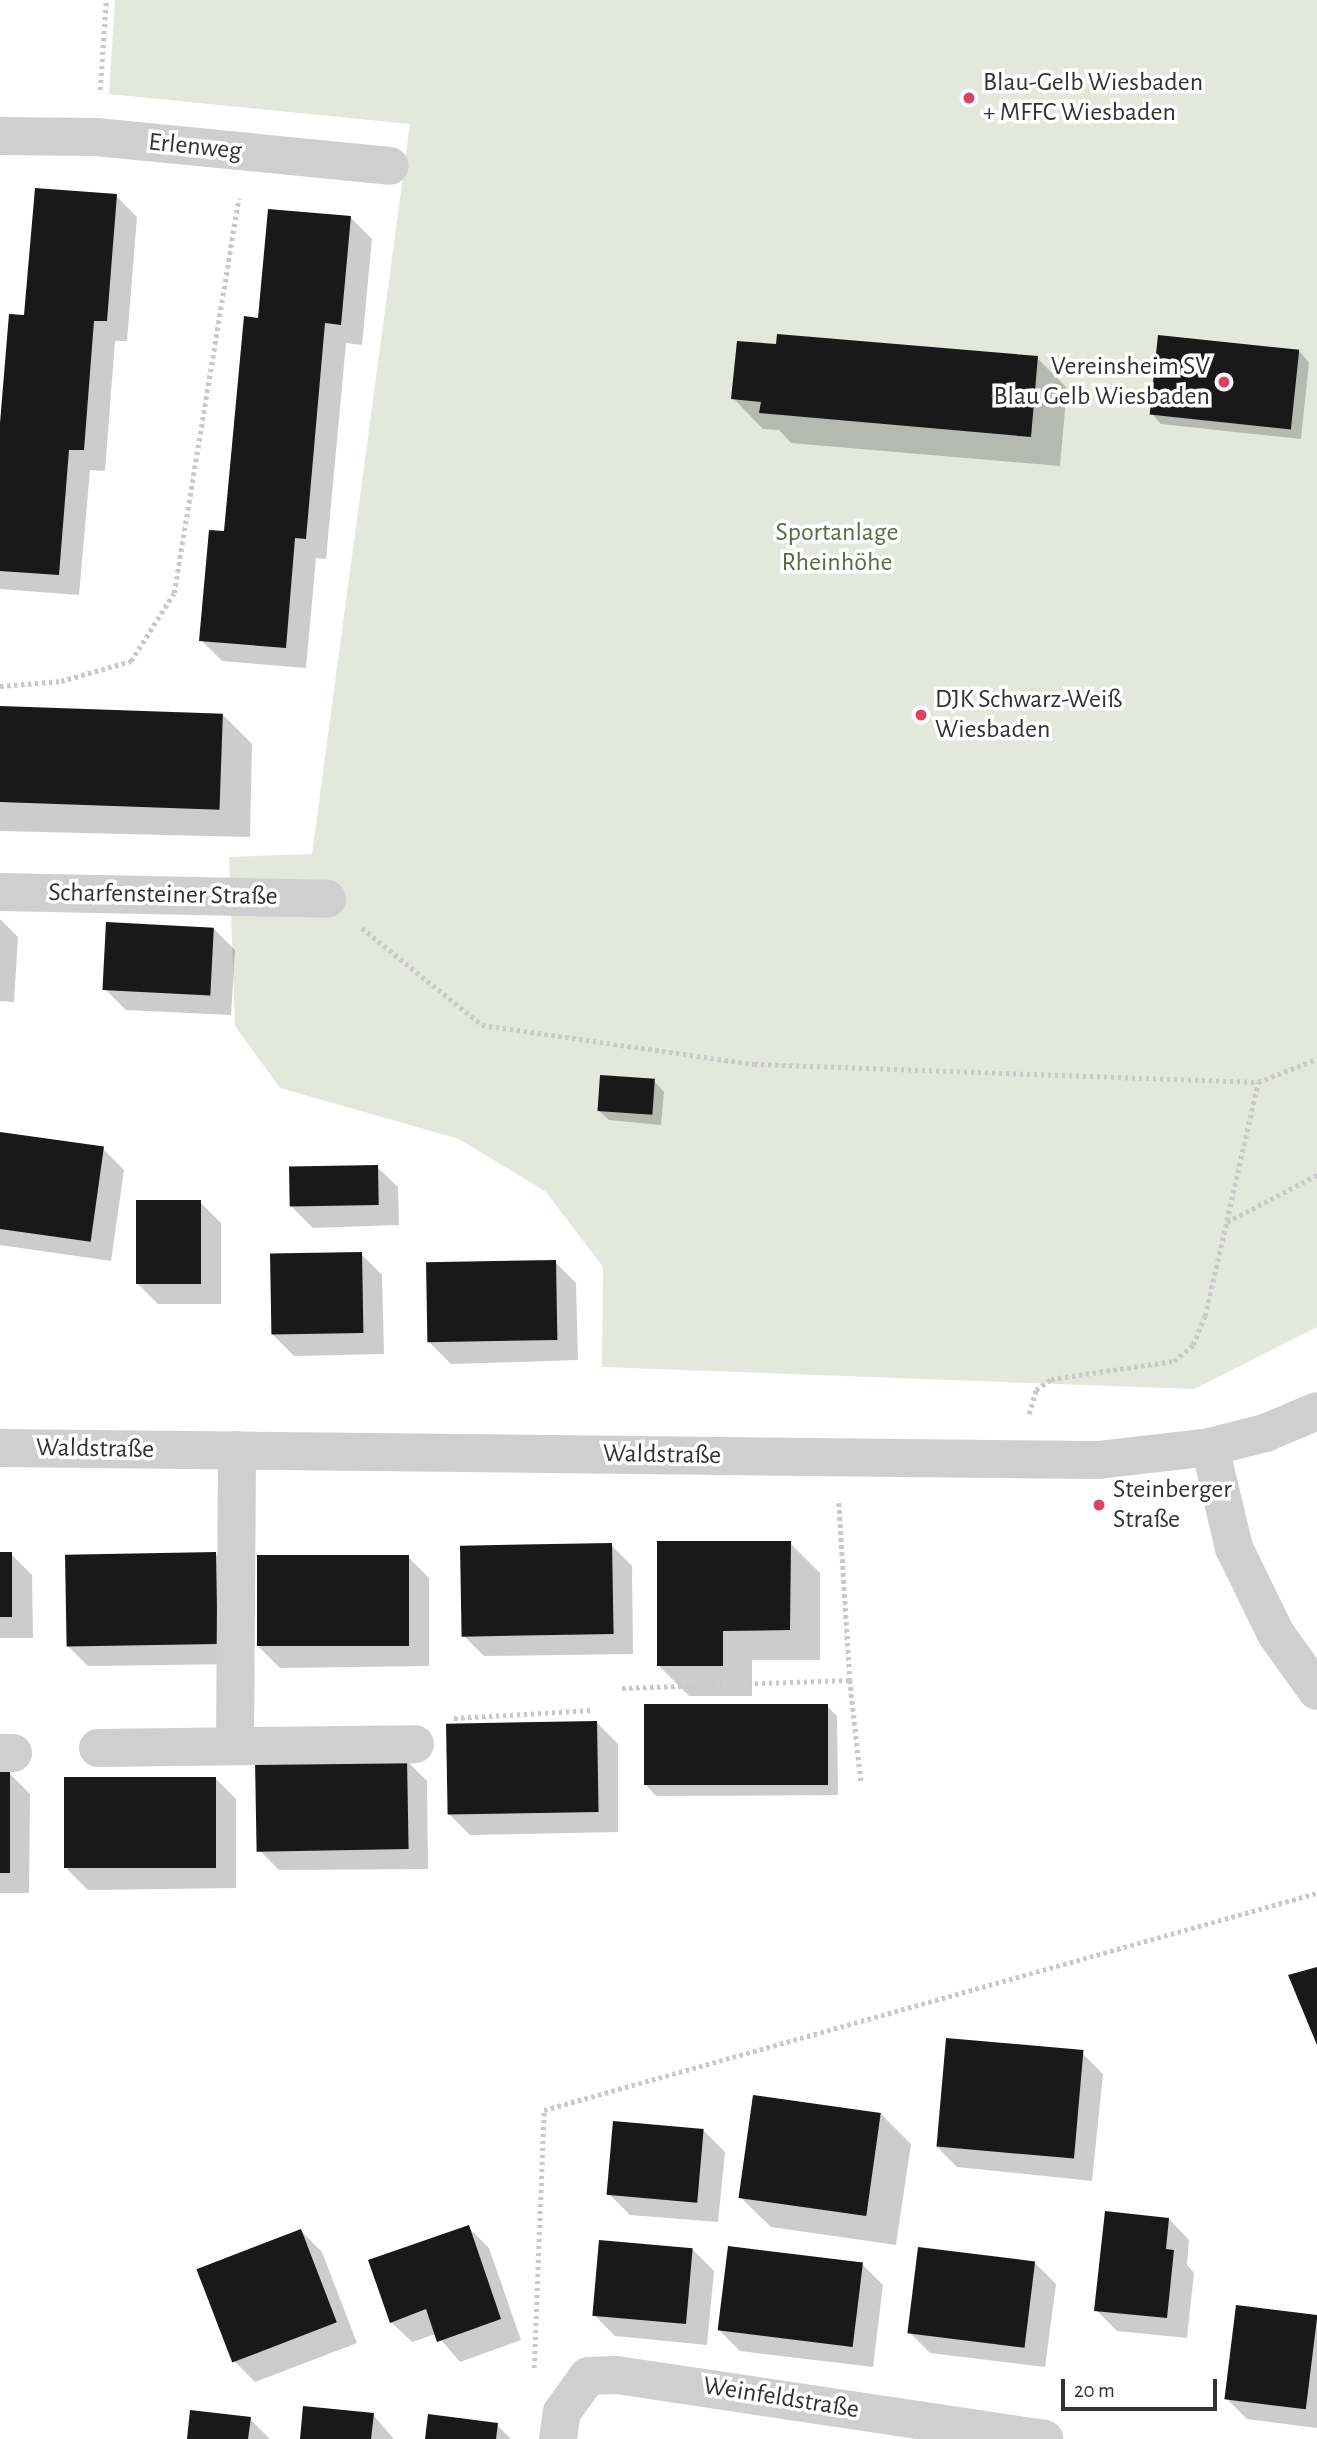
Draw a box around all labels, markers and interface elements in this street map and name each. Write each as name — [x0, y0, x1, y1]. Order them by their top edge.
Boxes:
place label: Blau-Gelb Wiesbaden + MFFC Wiesbaden — [983, 67, 1203, 128]
marker: Blau-Gelb Wiesbaden + MFFC Wiesbaden — [961, 90, 977, 106]
street label: Erlenweg — [147, 127, 243, 167]
place label: Vereinsheim SV Blau Gelb Wiesbaden — [994, 351, 1210, 412]
marker: Vereinsheim SV Blau Gelb Wiesbaden — [1216, 374, 1232, 390]
park label: Sportanlage Rheinhöhe — [776, 517, 898, 578]
place label: DJK Schwarz-Weiß Wiesbaden — [935, 684, 1122, 746]
marker: DJK Schwarz-Weiß Wiesbaden — [913, 707, 929, 723]
street label: Scharfensteiner Straße — [48, 877, 278, 913]
street label: Waldstraße — [36, 1432, 154, 1466]
street label: Waldstraße — [603, 1438, 721, 1472]
place label: Steinberger Straße — [1113, 1474, 1232, 1536]
marker: Steinberger Straße — [1091, 1497, 1107, 1513]
scale bar — [1065, 2366, 1221, 2410]
street label: Weinfeldstraße — [701, 2370, 861, 2426]
text: 20 m — [1074, 2380, 1115, 2401]

